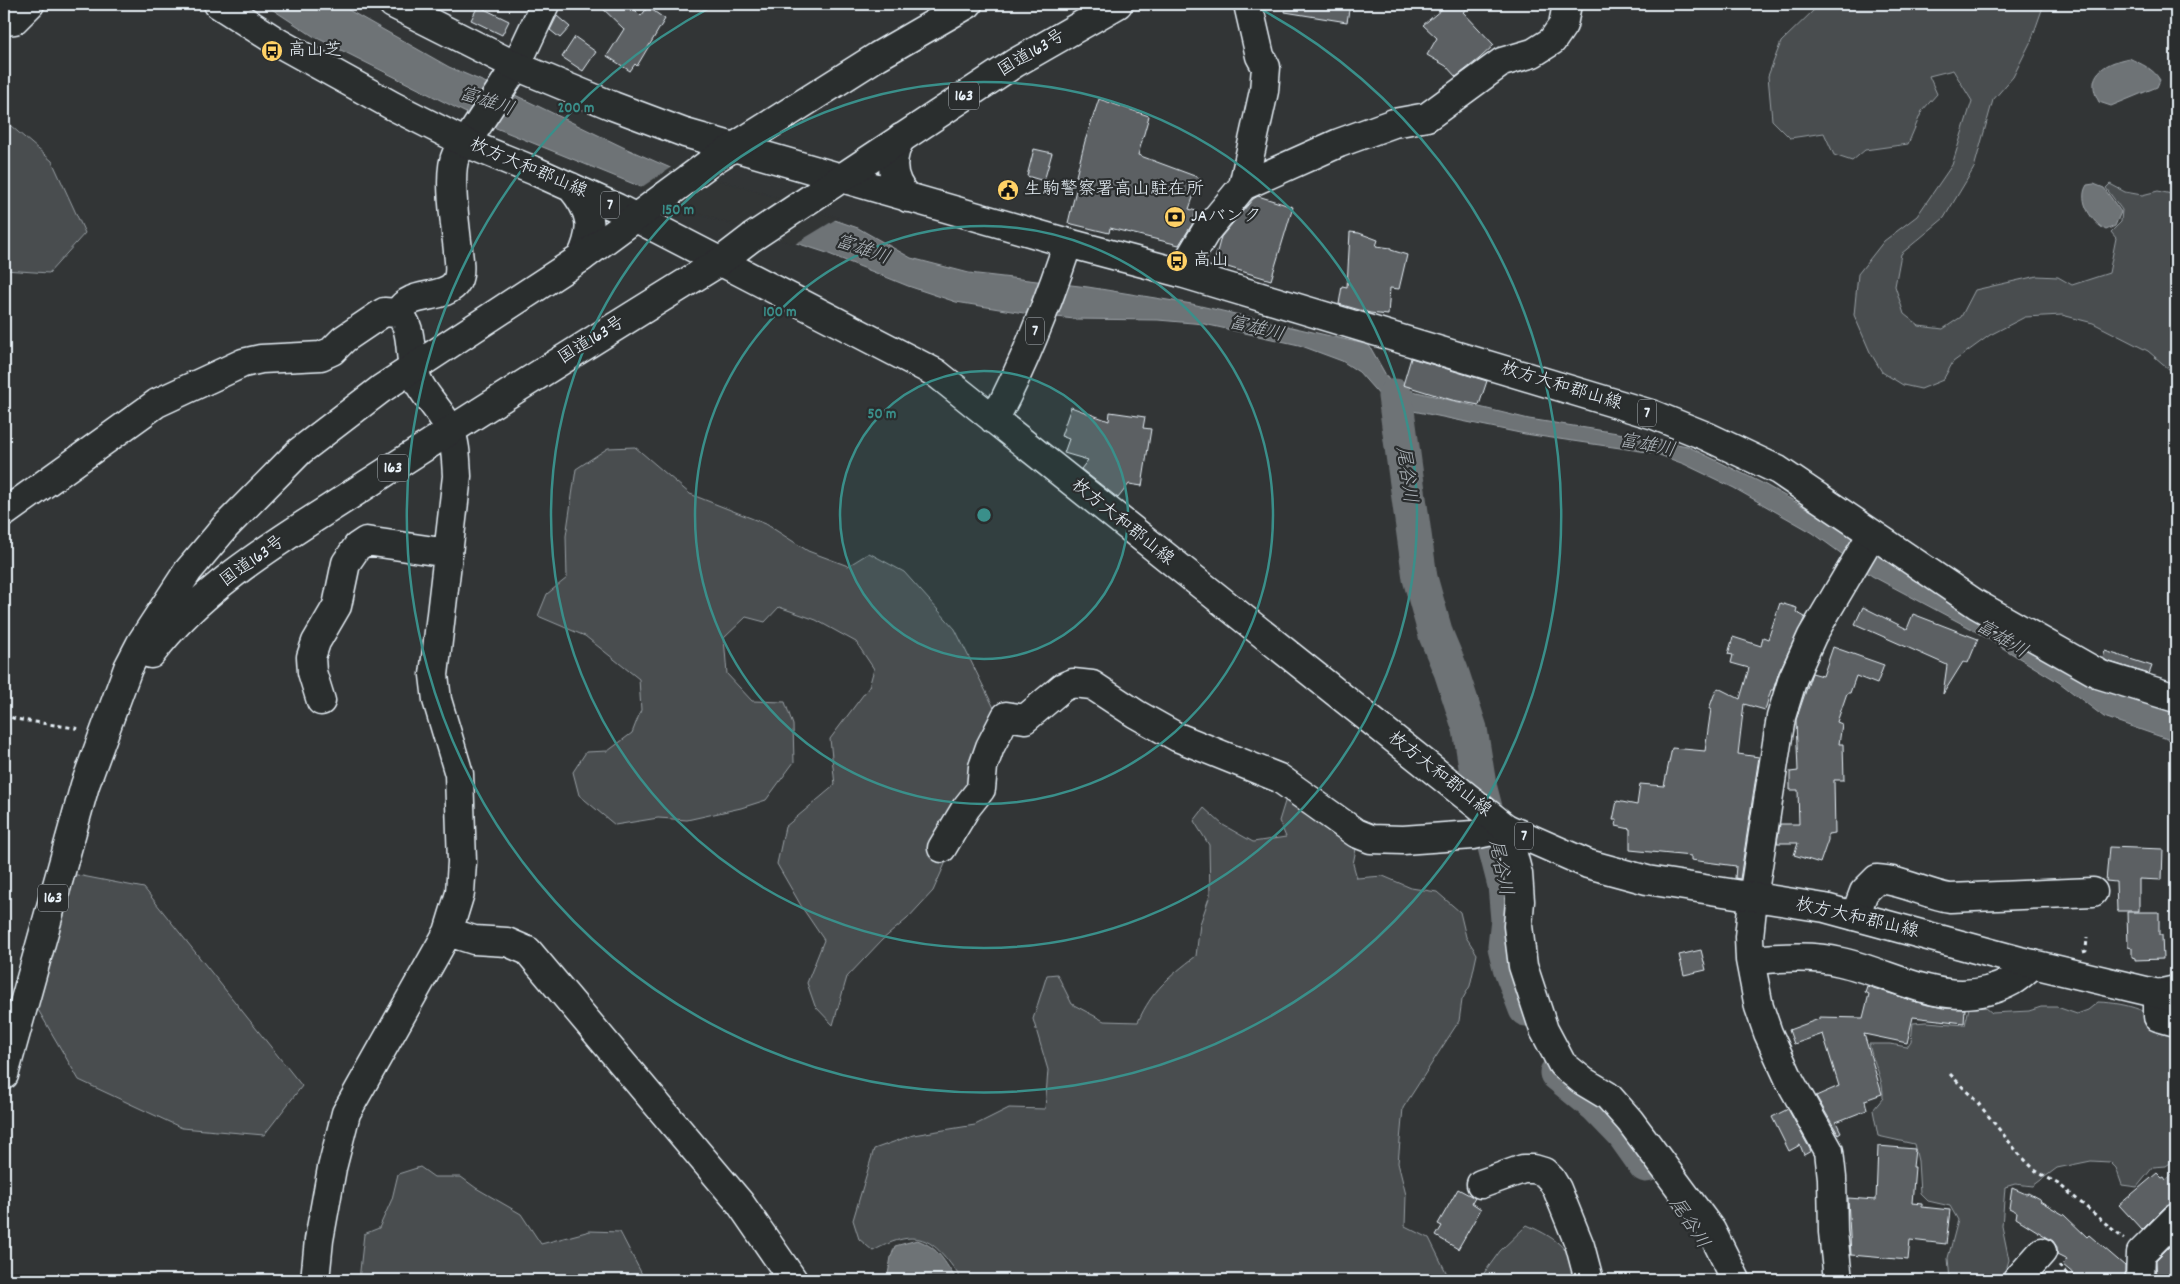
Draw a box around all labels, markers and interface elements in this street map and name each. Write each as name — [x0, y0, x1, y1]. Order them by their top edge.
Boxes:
street label: 国道163号 — [994, 24, 1070, 84]
bus stop icon: 高山芝 — [260, 39, 284, 63]
place label: 高山芝 — [288, 39, 342, 64]
water label: 富雄川 — [455, 81, 517, 125]
road number: 163 — [949, 82, 979, 110]
text: 200 m — [558, 98, 594, 120]
street label: 枚方大和郡山線 — [465, 133, 591, 205]
public building icon: 生駒警察署高山駐在所 — [996, 178, 1020, 202]
place label: 生駒警察署高山駐在所 — [1024, 178, 1204, 203]
road number: 7 — [601, 192, 619, 218]
text: 150 m — [662, 200, 694, 222]
bank icon: JAバンク — [1163, 205, 1187, 229]
place label: JAバンク — [1191, 205, 1261, 230]
water label: 富雄川 — [831, 229, 893, 273]
bus stop icon: 高山 — [1165, 249, 1189, 273]
place label: 高山 — [1193, 249, 1229, 274]
text: 100 m — [763, 302, 797, 324]
water label: 富雄川 — [1225, 310, 1287, 350]
street label: 国道163号 — [554, 311, 630, 371]
road number: 7 — [1026, 318, 1044, 344]
street label: 枚方大和郡山線 — [1497, 357, 1625, 417]
road number: 7 — [1638, 399, 1656, 426]
text: 50 m — [868, 404, 896, 426]
water label: 富雄川 — [1616, 428, 1678, 466]
water label: 尾谷川 — [1388, 445, 1422, 505]
road number: 163 — [378, 454, 408, 482]
street label: 枚方大和郡山線 — [1065, 474, 1179, 572]
centre of rings — [975, 506, 993, 524]
street label: 国道163号 — [215, 530, 291, 594]
water label: 富雄川 — [1970, 614, 2032, 666]
street label: 枚方大和郡山線 — [1382, 726, 1496, 824]
road number: 7 — [1515, 822, 1533, 849]
water label: 尾谷川 — [1480, 837, 1518, 899]
road number: 163 — [38, 884, 68, 911]
street label: 枚方大和郡山線 — [1793, 893, 1921, 945]
water label: 尾谷川 — [1661, 1193, 1715, 1255]

